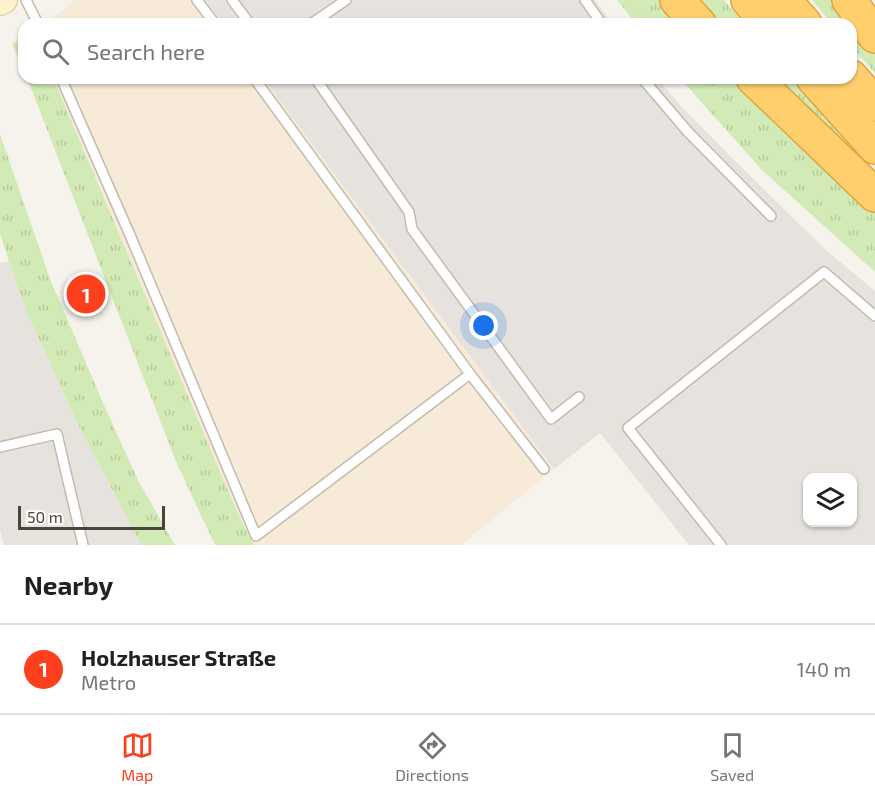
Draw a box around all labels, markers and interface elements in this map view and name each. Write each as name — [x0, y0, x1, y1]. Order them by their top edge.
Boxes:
search box — [18, 18, 857, 84]
icon: search — [39, 35, 72, 68]
text: Search here — [87, 38, 205, 64]
pin: 1 — [66, 272, 106, 316]
your location — [469, 311, 498, 340]
map controls — [803, 473, 857, 527]
button: layers — [803, 473, 857, 527]
scale bar — [18, 503, 165, 530]
text: 50 m — [27, 507, 63, 526]
text: Nearby — [24, 569, 113, 600]
text: Holzhauser Straße — [81, 644, 276, 670]
text: 1 — [39, 657, 48, 681]
text: 140 m — [797, 657, 851, 681]
text: Metro — [81, 670, 136, 694]
tab: Map — [121, 729, 154, 784]
tab: Directions — [395, 729, 469, 784]
tab: Saved — [710, 729, 754, 784]

